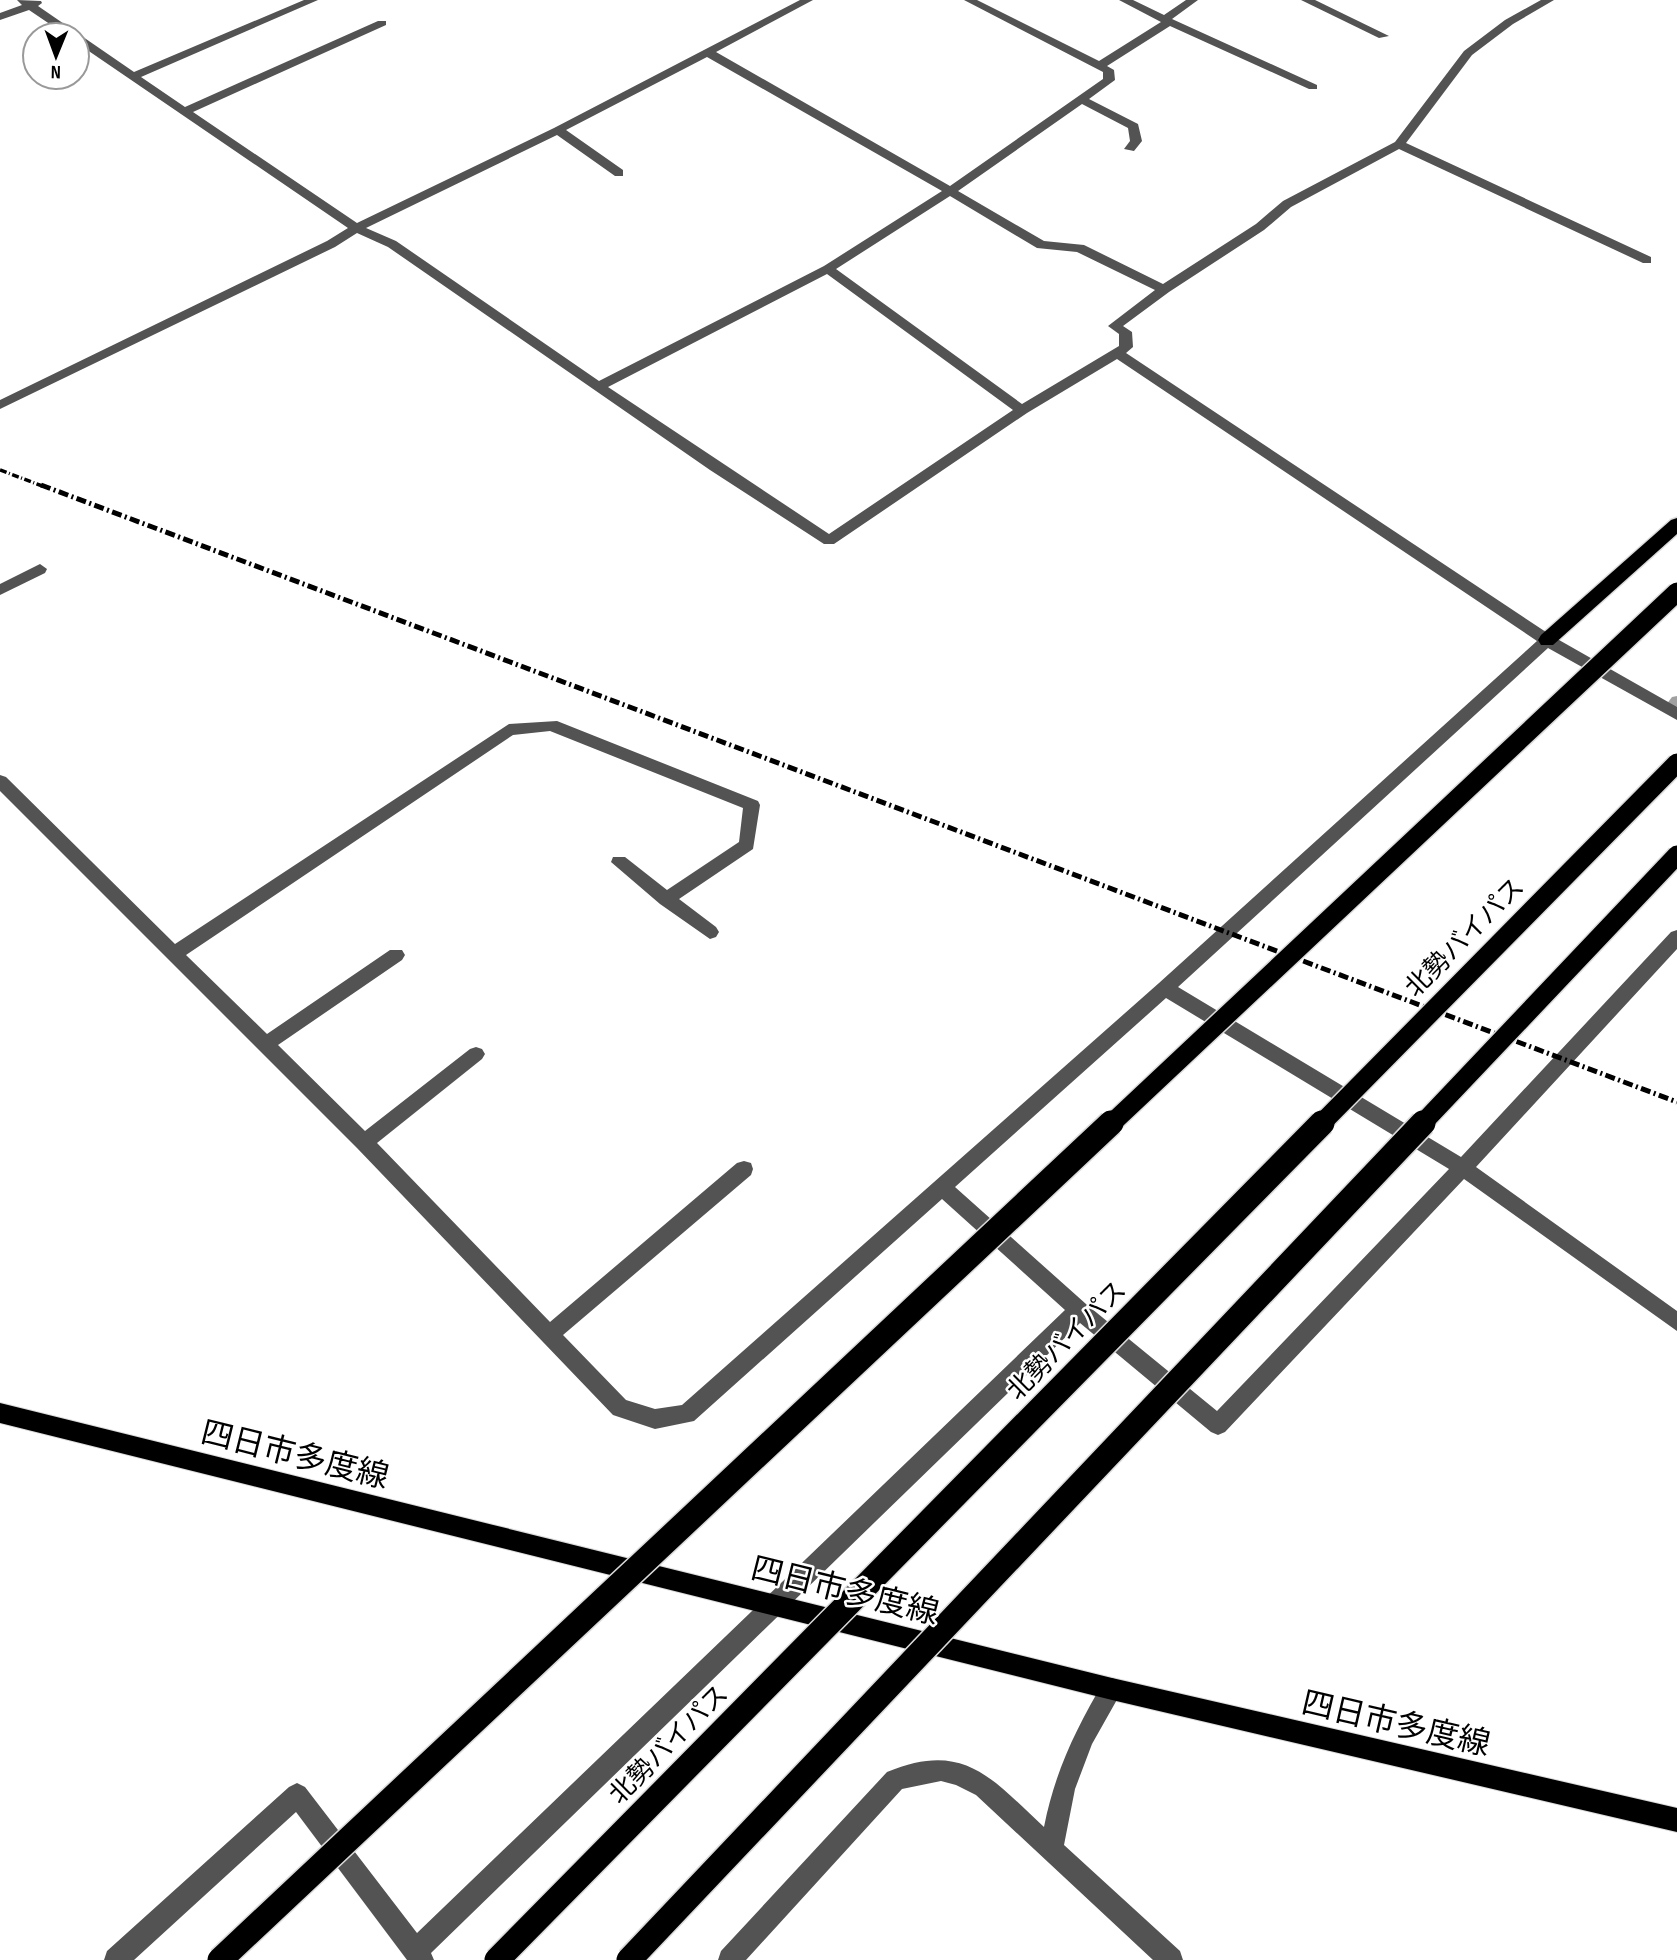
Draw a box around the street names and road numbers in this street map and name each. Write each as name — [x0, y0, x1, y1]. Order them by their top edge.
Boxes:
street label: 北勢バイパス — [1399, 872, 1531, 1004]
street label: 北勢バイパス — [1001, 1275, 1133, 1407]
street label: 四日市多度線 — [197, 1413, 393, 1498]
street label: 四日市多度線 — [747, 1549, 943, 1634]
street label: 北勢バイパス — [603, 1679, 735, 1811]
street label: 四日市多度線 — [1298, 1684, 1494, 1765]

